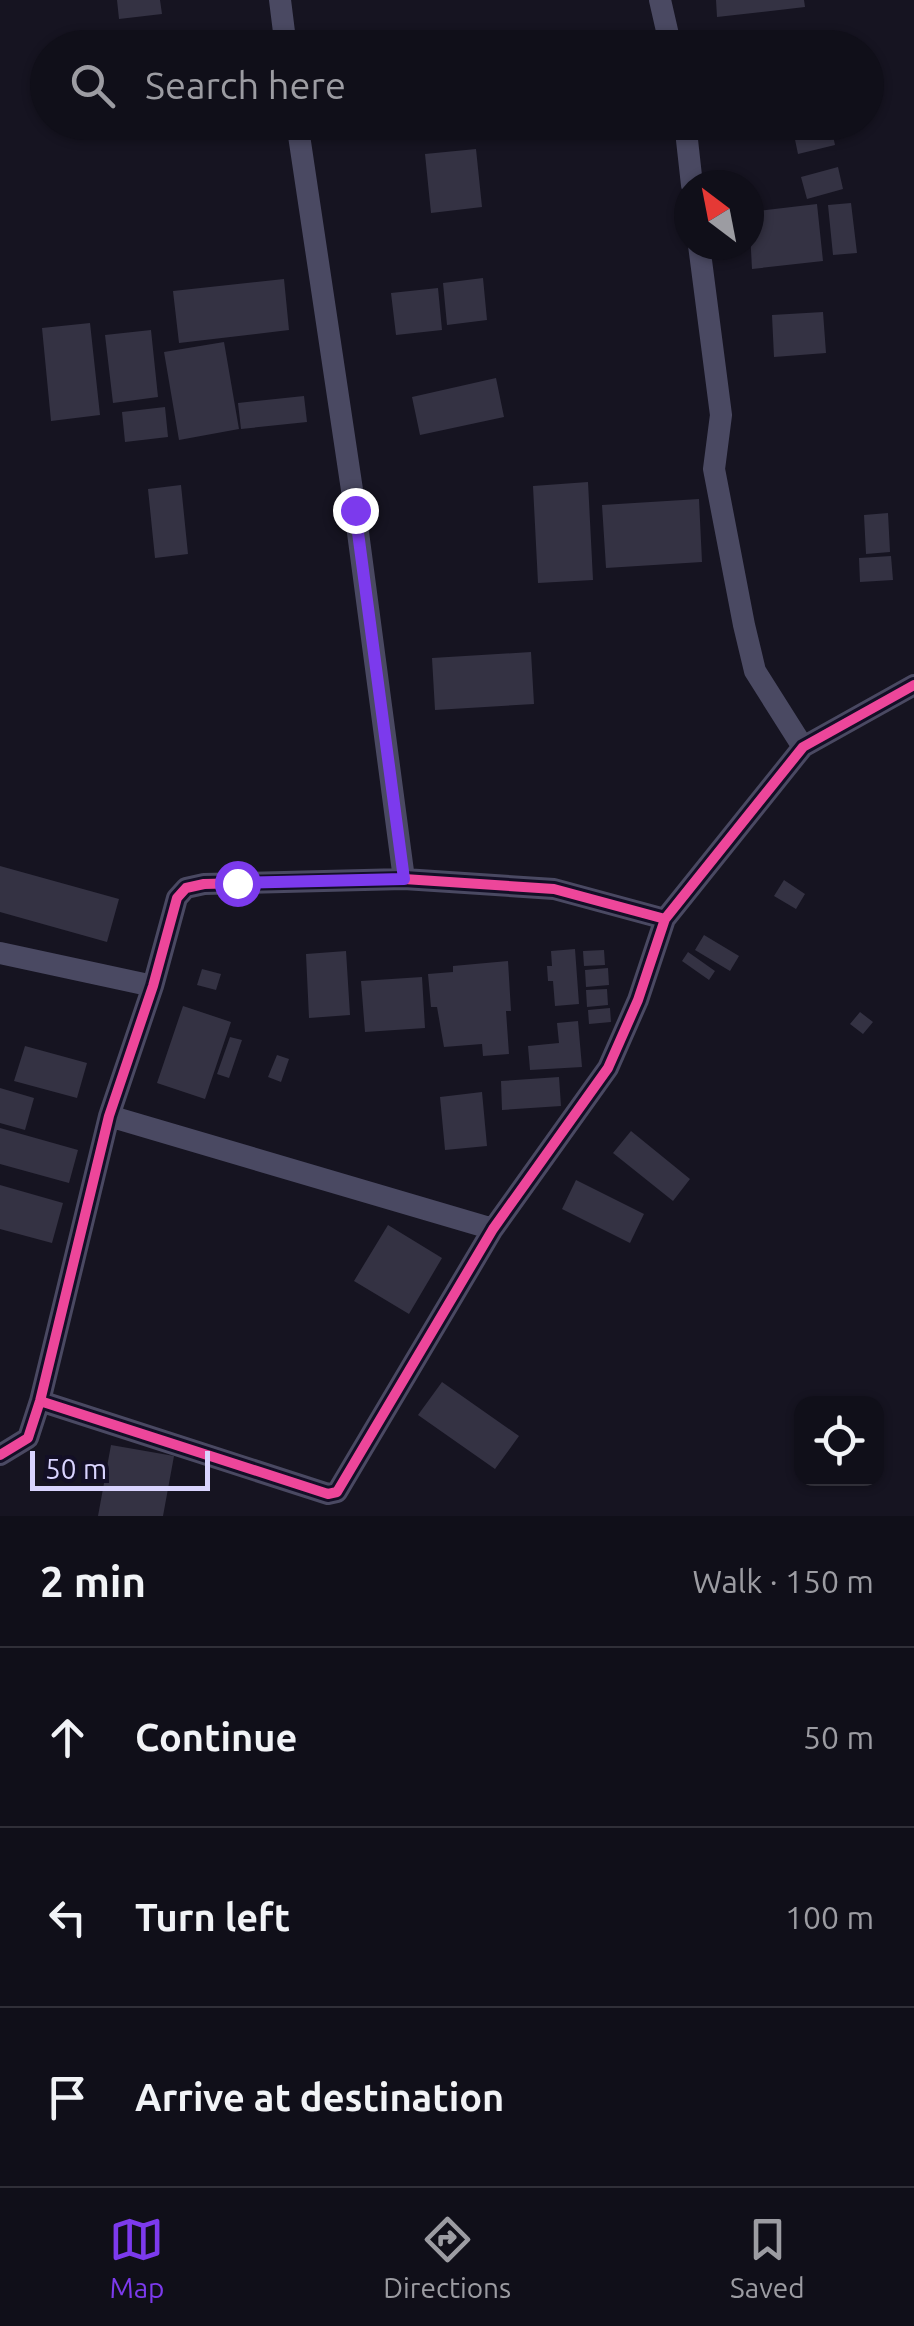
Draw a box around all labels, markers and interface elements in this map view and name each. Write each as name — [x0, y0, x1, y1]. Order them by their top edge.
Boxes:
search box — [30, 30, 884, 140]
icon: search — [65, 58, 120, 113]
text: Search here — [145, 64, 346, 106]
north arrow — [674, 170, 764, 260]
route end — [333, 488, 379, 534]
route start — [215, 861, 261, 907]
map controls — [794, 1396, 884, 1486]
button: locate — [794, 1396, 884, 1486]
scale bar — [30, 1446, 210, 1490]
text: 50 m — [45, 1453, 107, 1484]
text: 2 min — [40, 1558, 146, 1605]
text: Walk · 150 m — [692, 1563, 874, 1599]
icon: ahead — [40, 1710, 95, 1765]
text: Continue — [135, 1716, 297, 1758]
text: 50 m — [803, 1719, 874, 1755]
icon: left — [40, 1890, 95, 1945]
text: Turn left — [135, 1896, 290, 1938]
text: 100 m — [785, 1899, 874, 1935]
icon: arrive — [40, 2070, 95, 2125]
text: Arrive at destination — [135, 2076, 504, 2118]
tab: Map — [109, 2212, 165, 2303]
tab: Directions — [383, 2212, 511, 2303]
tab: Saved — [730, 2212, 805, 2303]

